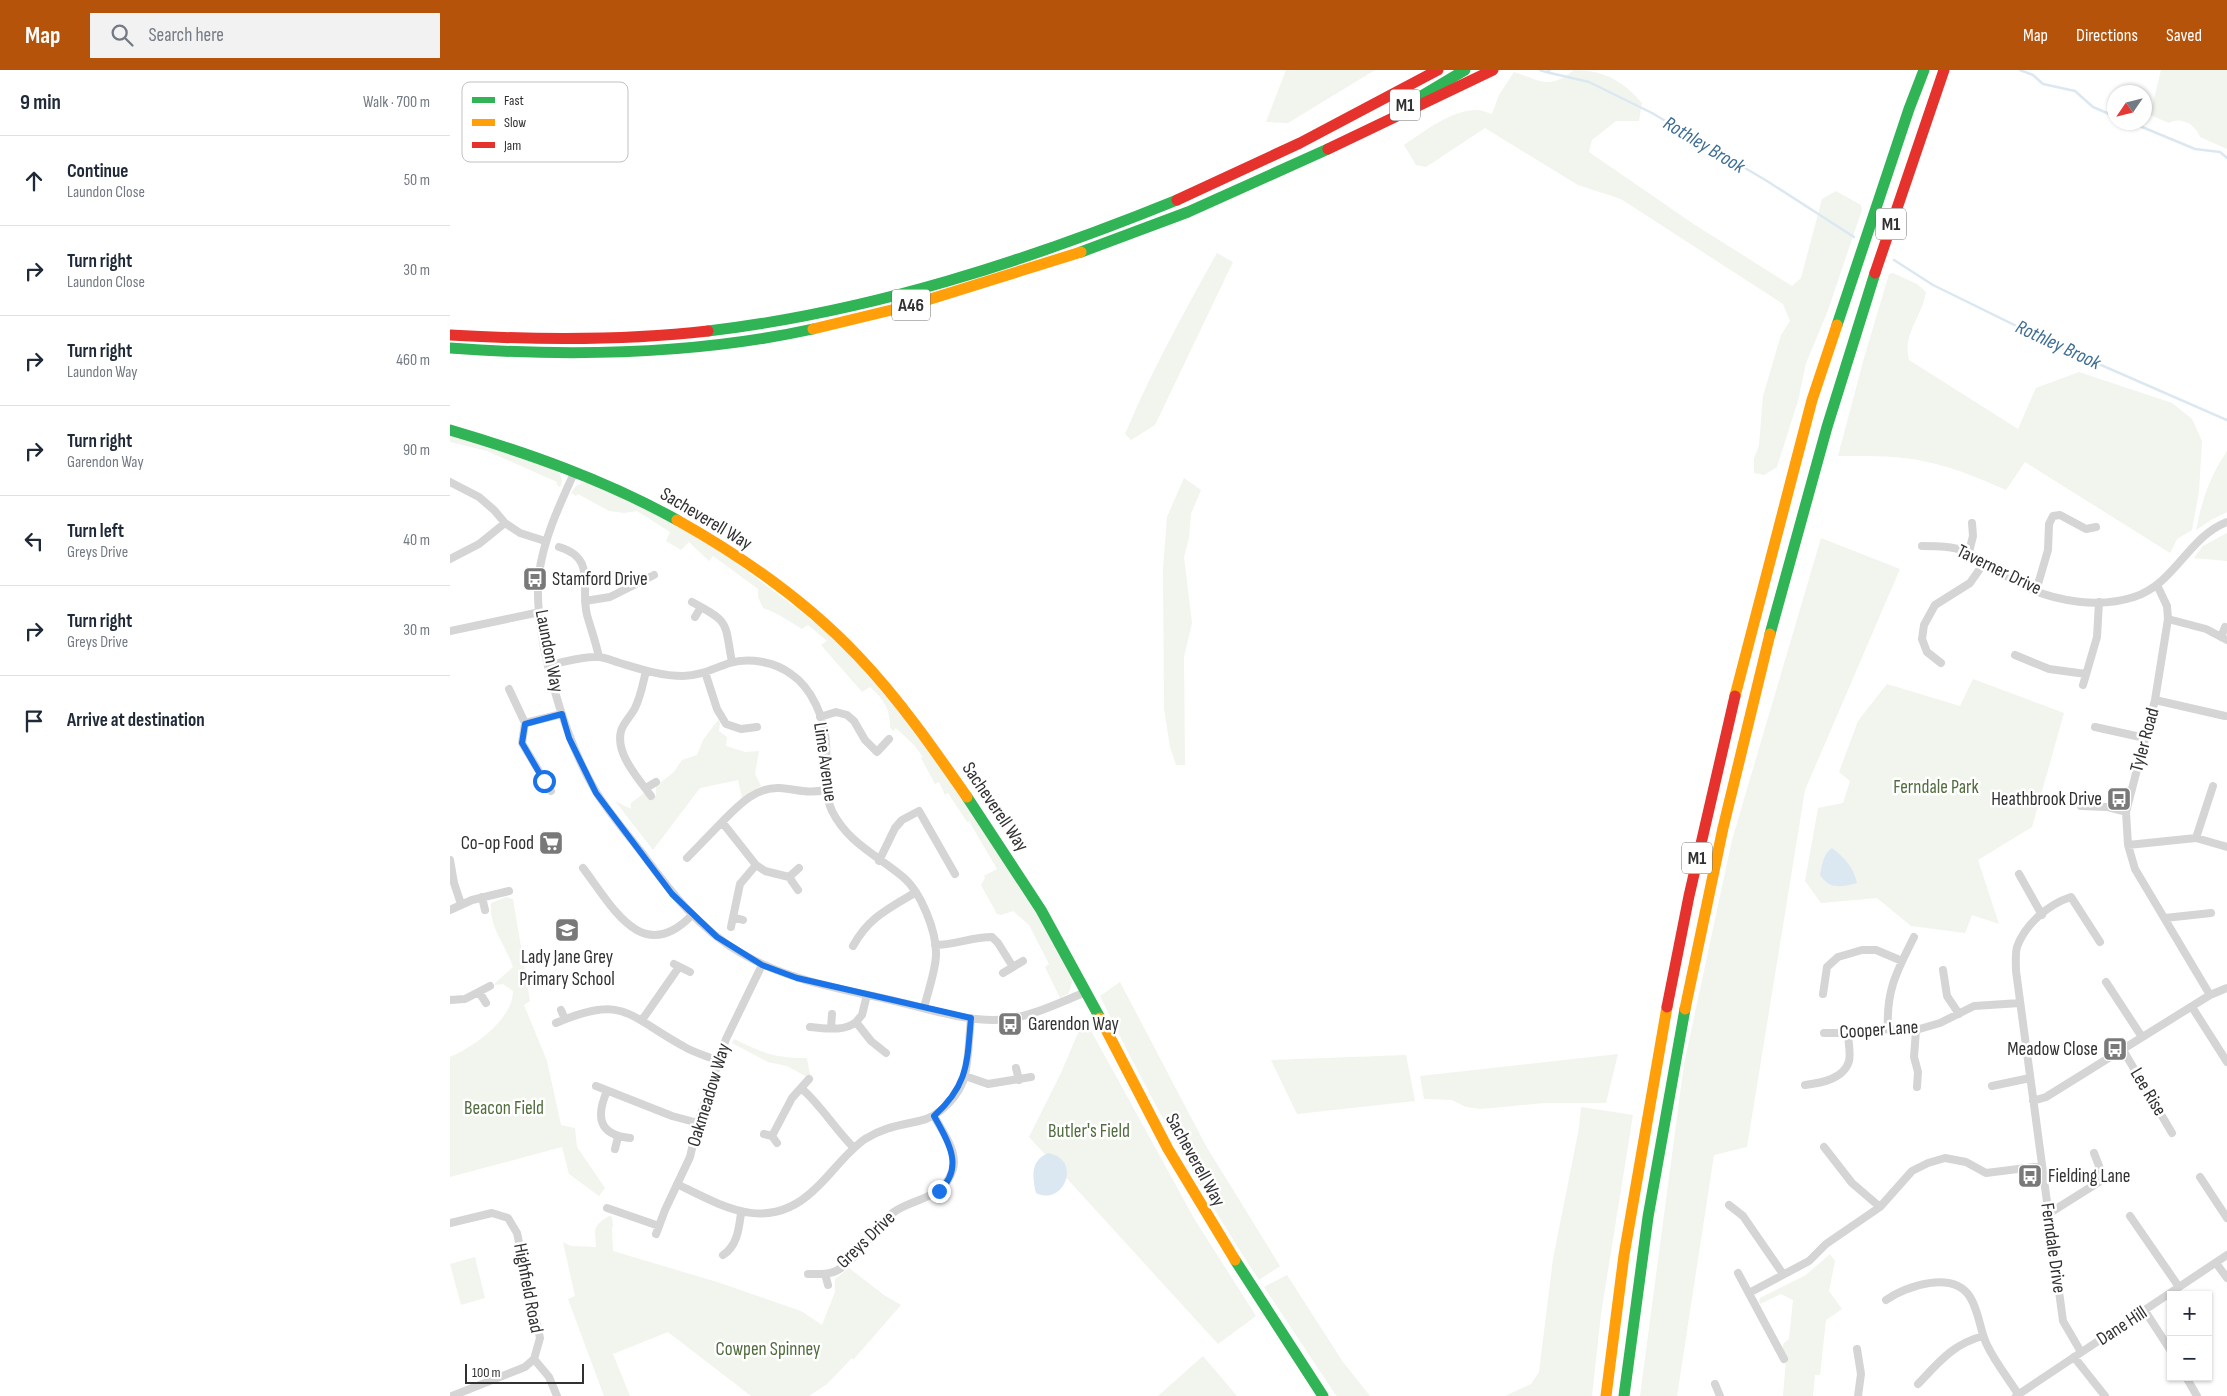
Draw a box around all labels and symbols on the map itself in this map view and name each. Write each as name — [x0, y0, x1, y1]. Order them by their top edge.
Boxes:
legend — [462, 82, 628, 162]
north arrow — [2107, 85, 2152, 130]
road number: M1 — [1390, 90, 1420, 120]
text: Fast — [504, 92, 524, 109]
water label: Rothley Brook — [1659, 111, 1750, 179]
text: Slow — [504, 114, 526, 131]
text: Jam — [503, 137, 521, 154]
road number: M1 — [1876, 208, 1906, 240]
road number: A46 — [892, 290, 930, 320]
water label: Rothley Brook — [2012, 315, 2105, 375]
street label: Sacheverell Way — [656, 483, 757, 556]
street label: Taverner Drive — [1953, 540, 2045, 600]
bus stop icon: Stamford Drive — [522, 566, 548, 592]
place label: Stamford Drive — [552, 568, 648, 591]
street label: Laundon Way — [530, 608, 568, 695]
street label: Tyler Road — [2125, 705, 2165, 775]
street label: Lime Avenue — [808, 721, 842, 803]
street label: Sacheverell Way — [957, 758, 1034, 857]
route start — [533, 770, 556, 793]
park label: Ferndale Park — [1893, 776, 1979, 799]
bus stop icon: Heathbrook Drive — [2106, 786, 2132, 812]
place label: Heathbrook Drive — [1991, 788, 2102, 811]
supermarket icon: Co-op Food — [538, 830, 564, 856]
place label: Co-op Food — [461, 832, 534, 855]
road number: M1 — [1682, 842, 1712, 874]
school or university icon: Lady Jane Grey Primary School — [554, 917, 580, 943]
place label: Lady Jane Grey Primary School — [519, 946, 615, 991]
bus stop icon: Garendon Way — [997, 1011, 1023, 1037]
place label: Garendon Way — [1028, 1013, 1120, 1036]
street label: Cooper Lane — [1839, 1016, 1919, 1044]
bus stop icon: Meadow Close — [2102, 1036, 2128, 1062]
place label: Meadow Close — [2007, 1038, 2098, 1061]
street label: Oakmeadow Way — [682, 1040, 736, 1149]
street label: Lee Rise — [2125, 1064, 2171, 1120]
park label: Beacon Field — [464, 1097, 544, 1120]
street label: Sacheverell Way — [1160, 1109, 1230, 1211]
park label: Butler's Field — [1048, 1120, 1130, 1143]
bus stop icon: Fielding Lane — [2017, 1163, 2043, 1189]
place label: Fielding Lane — [2048, 1165, 2131, 1188]
route end — [928, 1180, 951, 1203]
street label: Ferndale Drive — [2035, 1201, 2071, 1295]
street label: Greys Drive — [832, 1207, 900, 1273]
street label: Highfield Road — [508, 1241, 548, 1335]
street label: Dane Hill — [2092, 1301, 2152, 1351]
park label: Cowpen Spinney — [716, 1338, 821, 1361]
scale bar — [465, 1361, 584, 1384]

